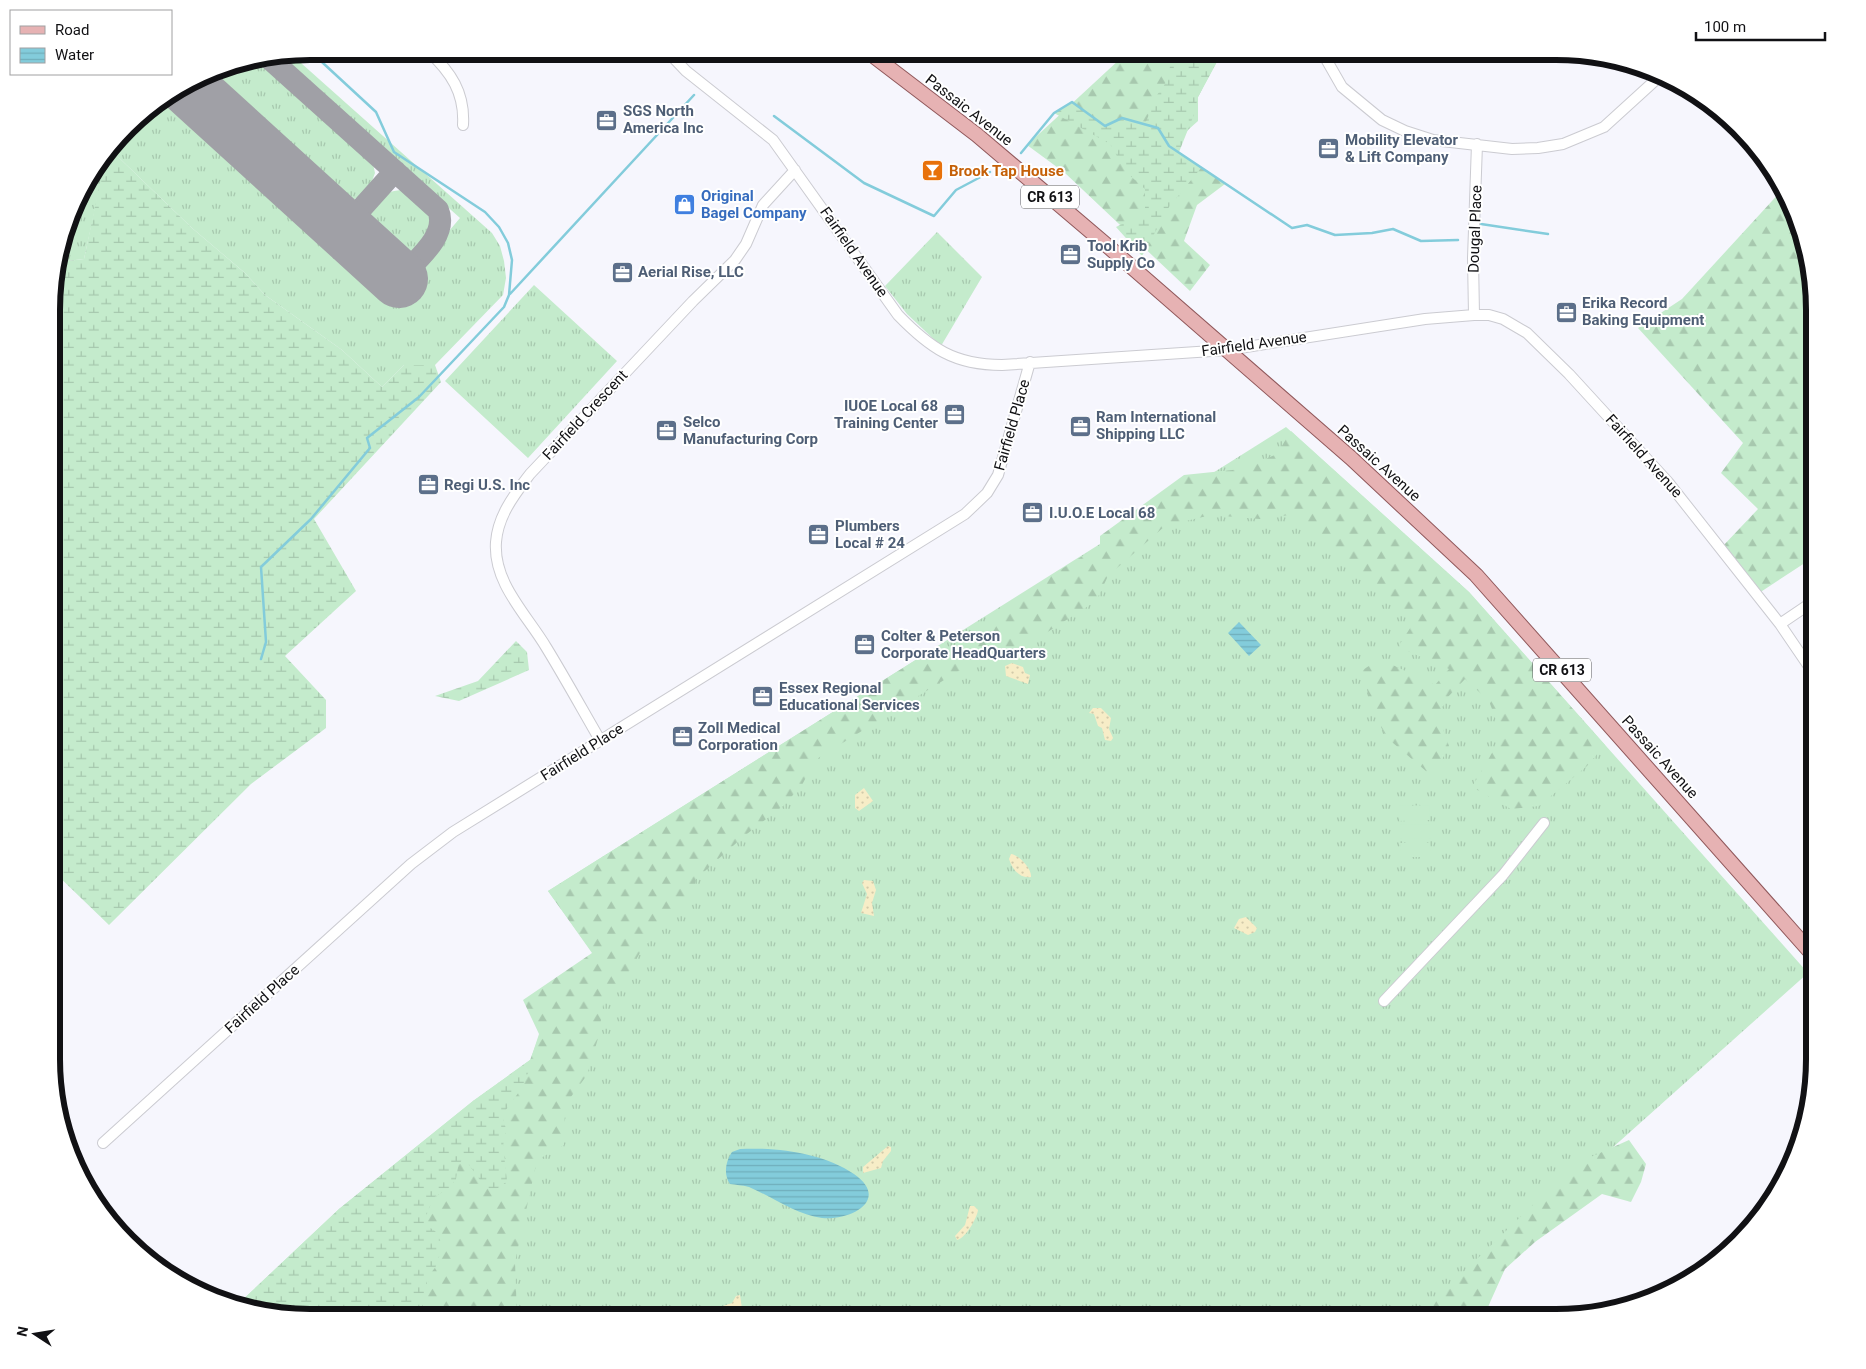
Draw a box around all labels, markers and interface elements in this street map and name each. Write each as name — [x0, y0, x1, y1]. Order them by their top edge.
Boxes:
legend — [10, 10, 172, 75]
scale bar — [1696, 10, 1825, 42]
text: 100 m — [1704, 18, 1746, 36]
text: Road — [55, 21, 89, 39]
text: Water — [55, 46, 94, 64]
street label: Passaic Avenue — [922, 70, 1016, 150]
place label: SGS North America Inc — [623, 102, 704, 137]
office icon: SGS North America Inc — [595, 108, 619, 132]
place label: Mobility Elevator & Lift Company — [1345, 131, 1459, 166]
office icon: Mobility Elevator & Lift Company — [1317, 137, 1341, 161]
bar icon: Brook Tap House — [921, 159, 945, 183]
place label: Brook Tap House — [949, 162, 1064, 180]
street label: Dougal Place — [1464, 185, 1486, 273]
road number: CR 613 — [1021, 186, 1079, 208]
place label: Original Bagel Company — [701, 187, 807, 222]
shop icon: Original Bagel Company — [673, 193, 697, 217]
street label: Fairfield Avenue — [816, 203, 892, 301]
place label: Tool Krib Supply Co — [1087, 237, 1155, 272]
office icon: Tool Krib Supply Co — [1059, 243, 1083, 267]
office icon: Aerial Rise, LLC — [610, 260, 634, 284]
place label: Aerial Rise, LLC — [638, 263, 744, 281]
place label: Erika Record Baking Equipment — [1582, 294, 1704, 329]
office icon: Erika Record Baking Equipment — [1554, 300, 1578, 324]
street label: Fairfield Avenue — [1200, 328, 1308, 360]
street label: Fairfield Crescent — [539, 366, 631, 464]
street label: Fairfield Place — [990, 377, 1034, 473]
place label: IUOE Local 68 Training Center — [834, 397, 938, 432]
office icon: IUOE Local 68 Training Center — [942, 403, 966, 427]
place label: Ram International Shipping LLC — [1096, 408, 1216, 443]
street label: Fairfield Avenue — [1602, 411, 1686, 501]
place label: Selco Manufacturing Corp — [683, 413, 818, 448]
office icon: Ram International Shipping LLC — [1068, 414, 1092, 438]
office icon: Selco Manufacturing Corp — [655, 419, 679, 443]
street label: Passaic Avenue — [1334, 421, 1424, 505]
office icon: Regi U.S. Inc — [416, 473, 440, 497]
place label: Regi U.S. Inc — [444, 476, 530, 494]
office icon: I.U.O.E Local 68 — [1021, 501, 1045, 525]
place label: I.U.O.E Local 68 — [1049, 504, 1155, 522]
place label: Plumbers Local # 24 — [835, 517, 905, 552]
office icon: Plumbers Local # 24 — [807, 523, 831, 547]
place label: Colter & Peterson Corporate HeadQuarters — [881, 627, 1046, 662]
office icon: Colter & Peterson Corporate HeadQuarters — [853, 633, 877, 657]
road number: CR 613 — [1533, 658, 1591, 682]
place label: Essex Regional Educational Services — [779, 679, 920, 714]
office icon: Essex Regional Educational Services — [751, 685, 775, 709]
street label: Passaic Avenue — [1618, 712, 1702, 802]
street label: Fairfield Place — [537, 719, 627, 785]
place label: Zoll Medical Corporation — [698, 719, 781, 754]
office icon: Zoll Medical Corporation — [670, 725, 694, 749]
street label: Fairfield Place — [221, 961, 303, 1037]
north arrow — [10, 1309, 60, 1359]
text: N — [13, 1325, 31, 1338]

